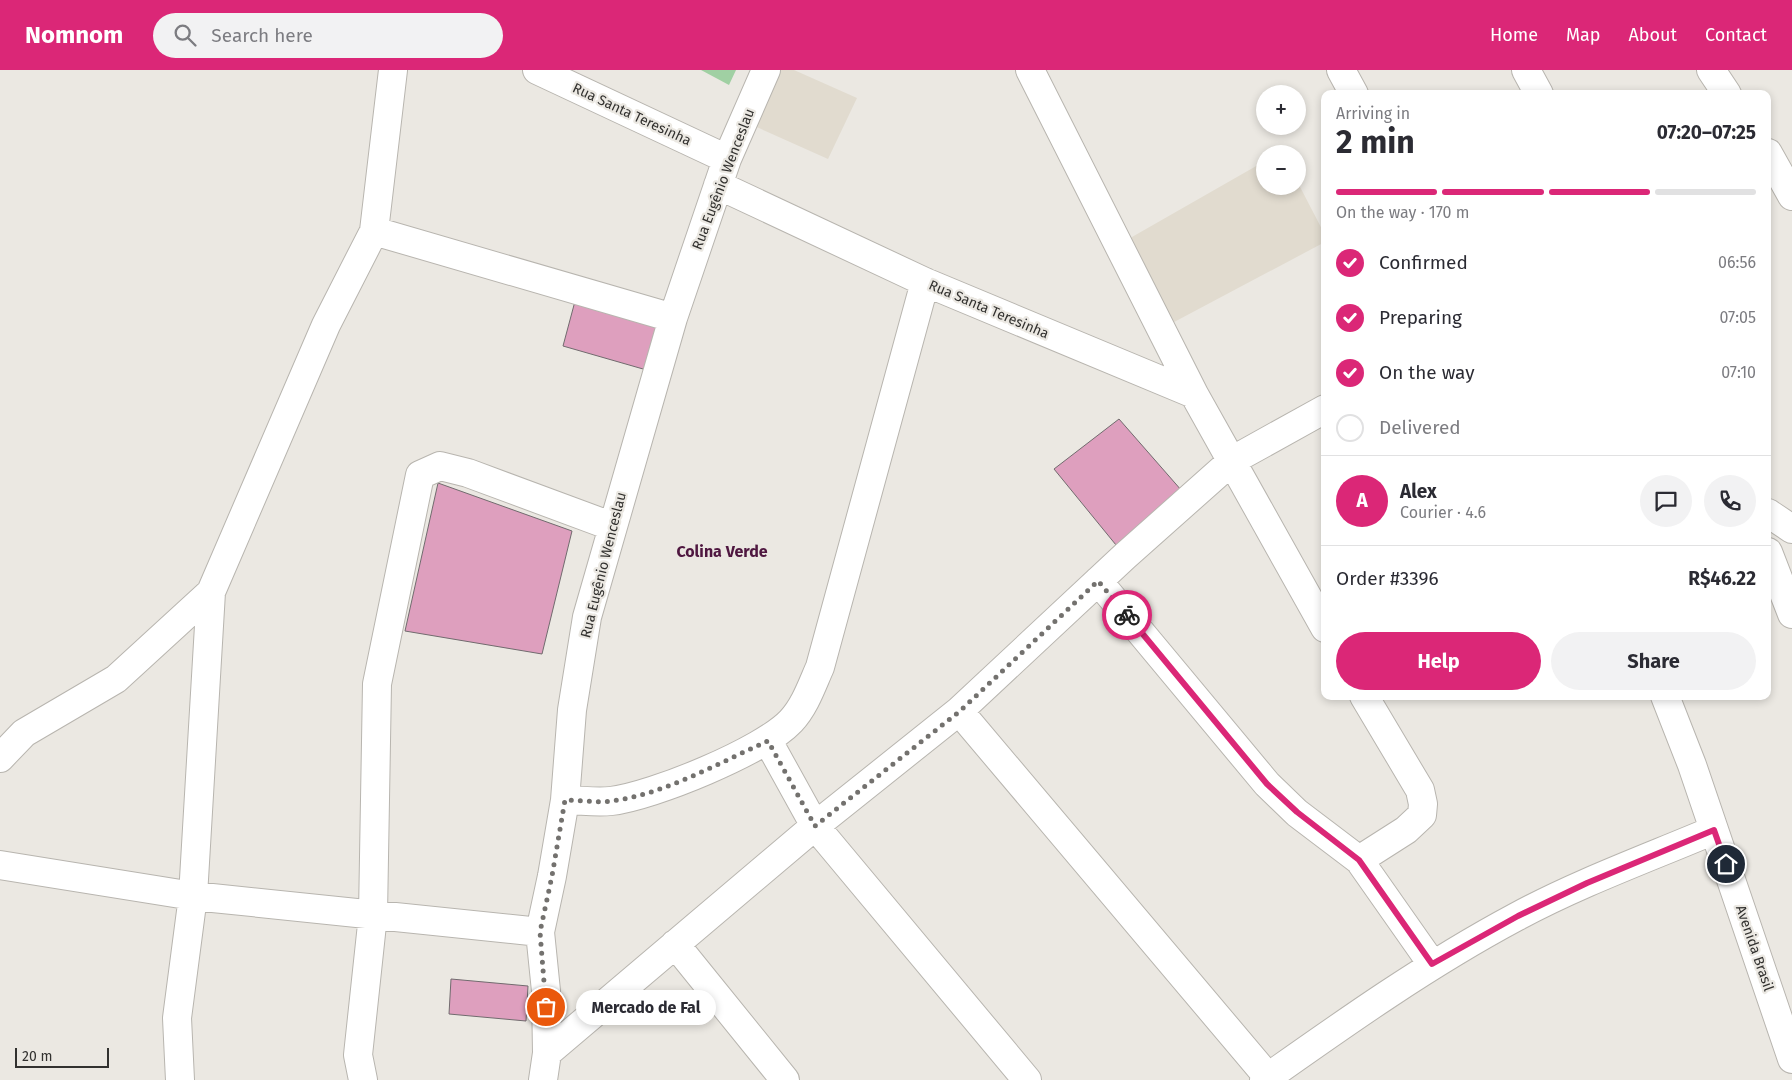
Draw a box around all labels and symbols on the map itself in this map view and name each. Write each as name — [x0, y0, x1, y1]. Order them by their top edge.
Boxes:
street label: Rua Santa Teresinha — [570, 80, 694, 149]
street label: Rua Eugênio Wenceslau — [689, 106, 758, 252]
street label: Rua Santa Teresinha — [926, 276, 1051, 342]
street label: Rua Eugênio Wenceslau — [577, 490, 630, 640]
district label: Colina Verde — [676, 542, 768, 561]
courier — [1102, 590, 1152, 640]
pin — [1705, 843, 1747, 885]
street label: Avenida Brasil — [1732, 903, 1777, 993]
pin — [525, 986, 567, 1028]
callout: Mercado de Fal — [576, 990, 716, 1024]
scale bar — [15, 1045, 109, 1068]

